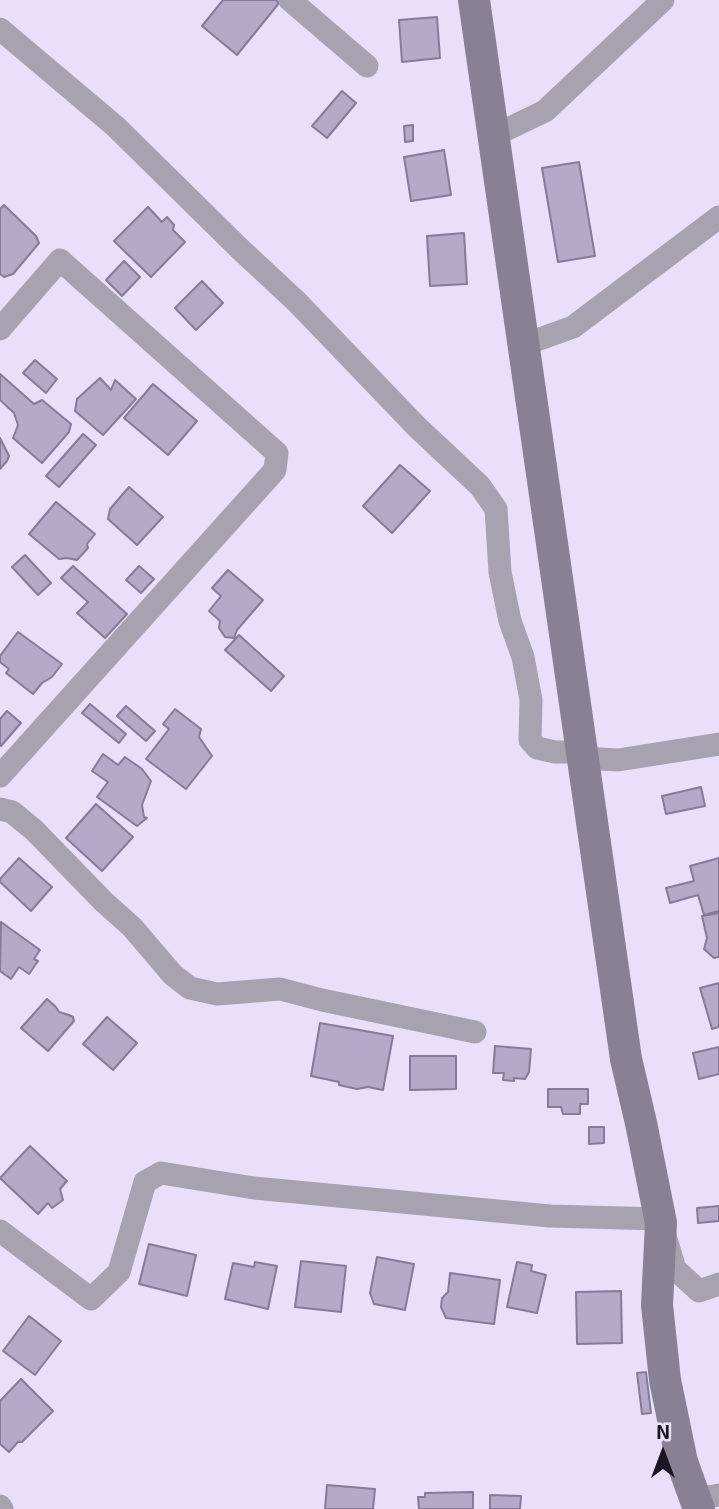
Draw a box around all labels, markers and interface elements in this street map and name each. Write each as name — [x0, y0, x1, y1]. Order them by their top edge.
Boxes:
north arrow — [628, 1418, 698, 1488]
text: N — [656, 1420, 670, 1443]

